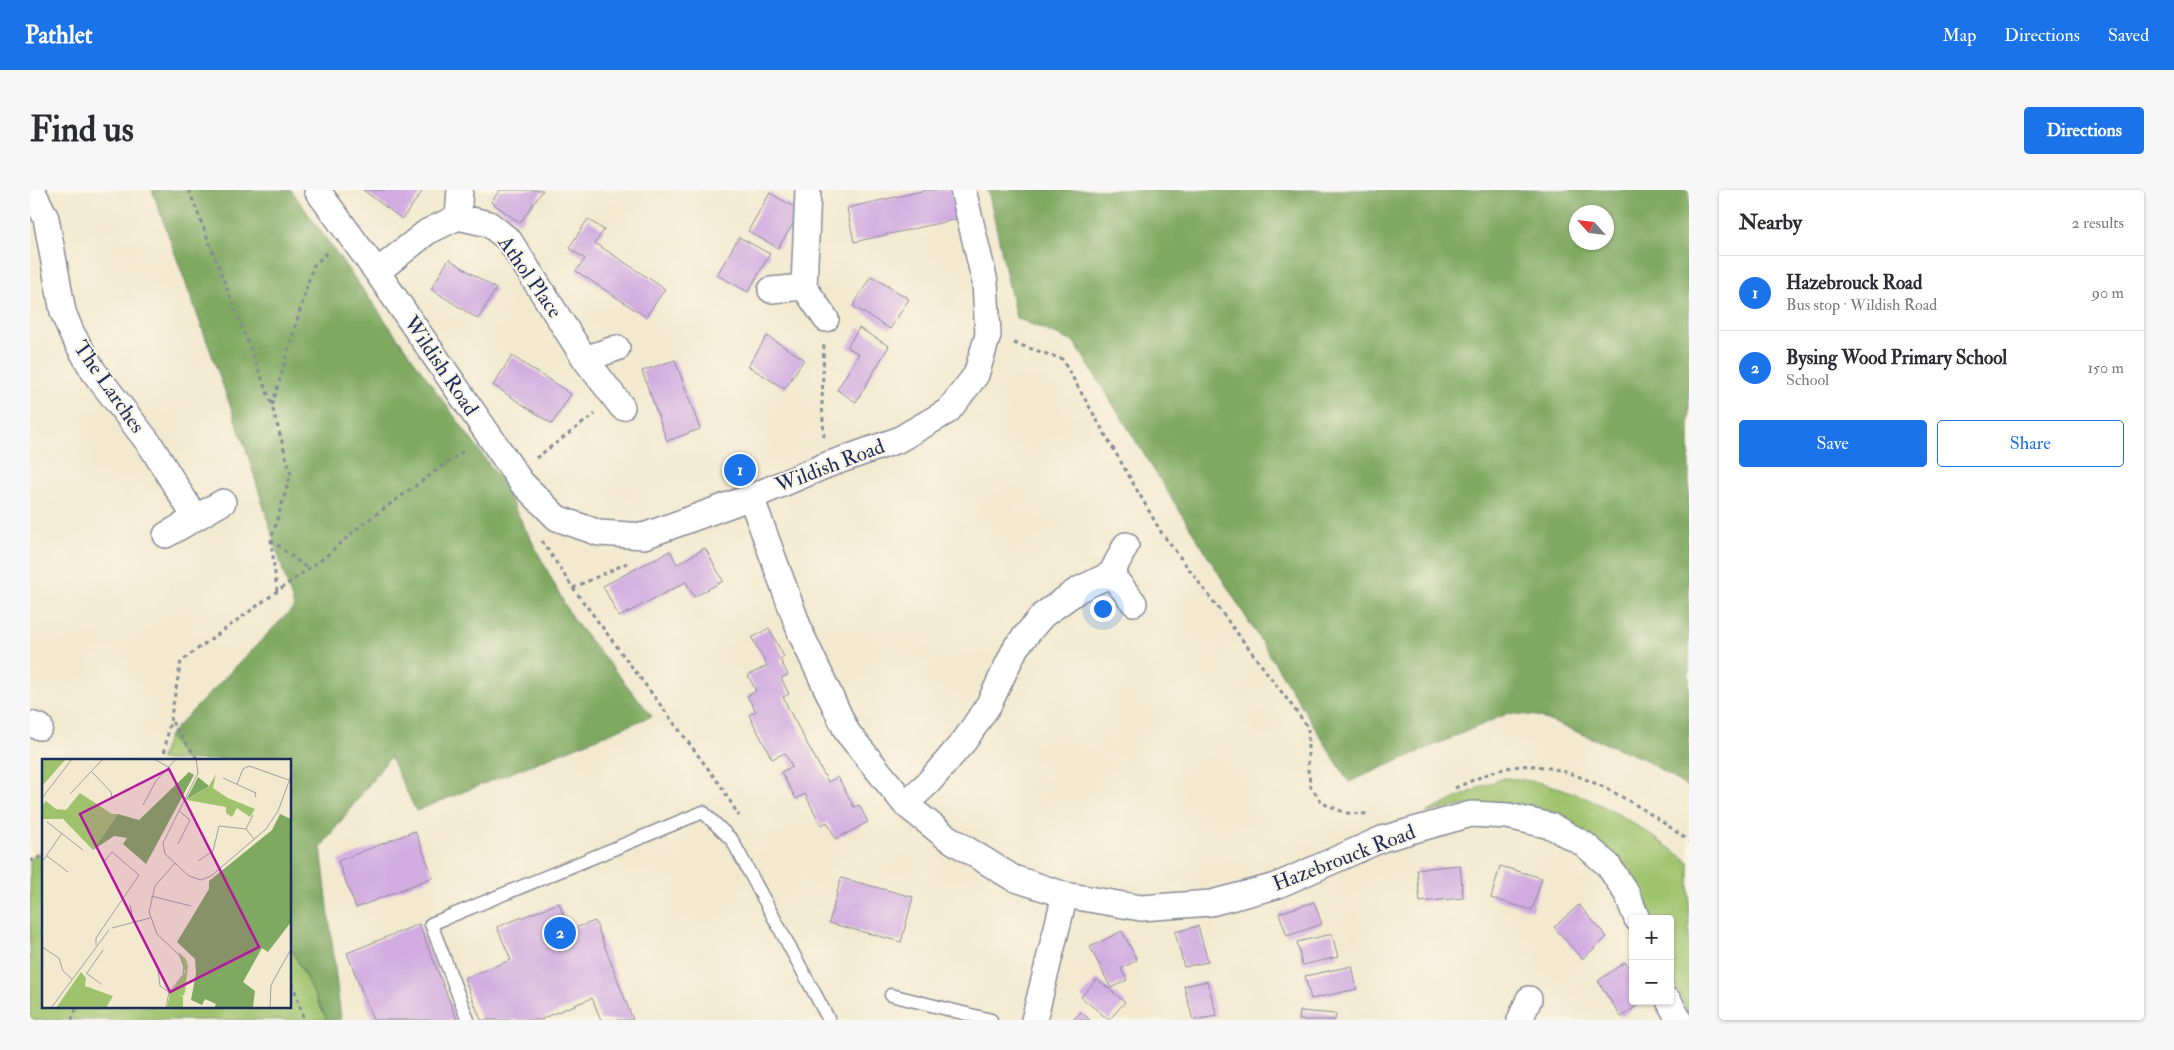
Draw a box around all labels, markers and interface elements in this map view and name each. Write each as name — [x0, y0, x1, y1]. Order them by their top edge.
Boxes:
text: Pathlet — [25, 20, 93, 51]
text: Map — [1943, 24, 1976, 47]
text: Directions — [2004, 24, 2080, 47]
text: Saved — [2108, 24, 2149, 47]
button: Directions — [2024, 107, 2144, 154]
text: Find us — [30, 108, 134, 152]
north arrow — [1569, 205, 1614, 250]
text: Nearby — [1739, 209, 1802, 236]
text: 2 results — [2071, 213, 2124, 233]
street label: Athol Place — [491, 230, 568, 324]
text: Hazebrouck Road — [1786, 271, 1922, 295]
text: 1 — [1752, 283, 1758, 303]
text: 90 m — [2092, 283, 2124, 303]
text: Bus stop · Wildish Road — [1786, 295, 1937, 315]
street label: Wildish Road — [397, 310, 485, 422]
street label: The Larches — [67, 335, 151, 439]
text: Bysing Wood Primary School — [1786, 346, 2007, 370]
text: 2 — [1751, 358, 1759, 378]
text: 150 m — [2087, 358, 2124, 378]
text: School — [1786, 370, 1829, 390]
button: Save — [1739, 420, 1927, 467]
button: Share — [1937, 420, 2124, 467]
street label: Wildish Road — [771, 433, 889, 500]
pin: 1 — [724, 451, 756, 489]
your location — [1090, 596, 1116, 622]
inset map — [42, 759, 291, 1008]
street label: Hazebrouck Road — [1269, 818, 1420, 898]
pin: 2 — [544, 914, 576, 952]
map controls — [1629, 915, 1674, 1005]
button: + — [1629, 915, 1674, 960]
button: − — [1629, 960, 1674, 1005]

